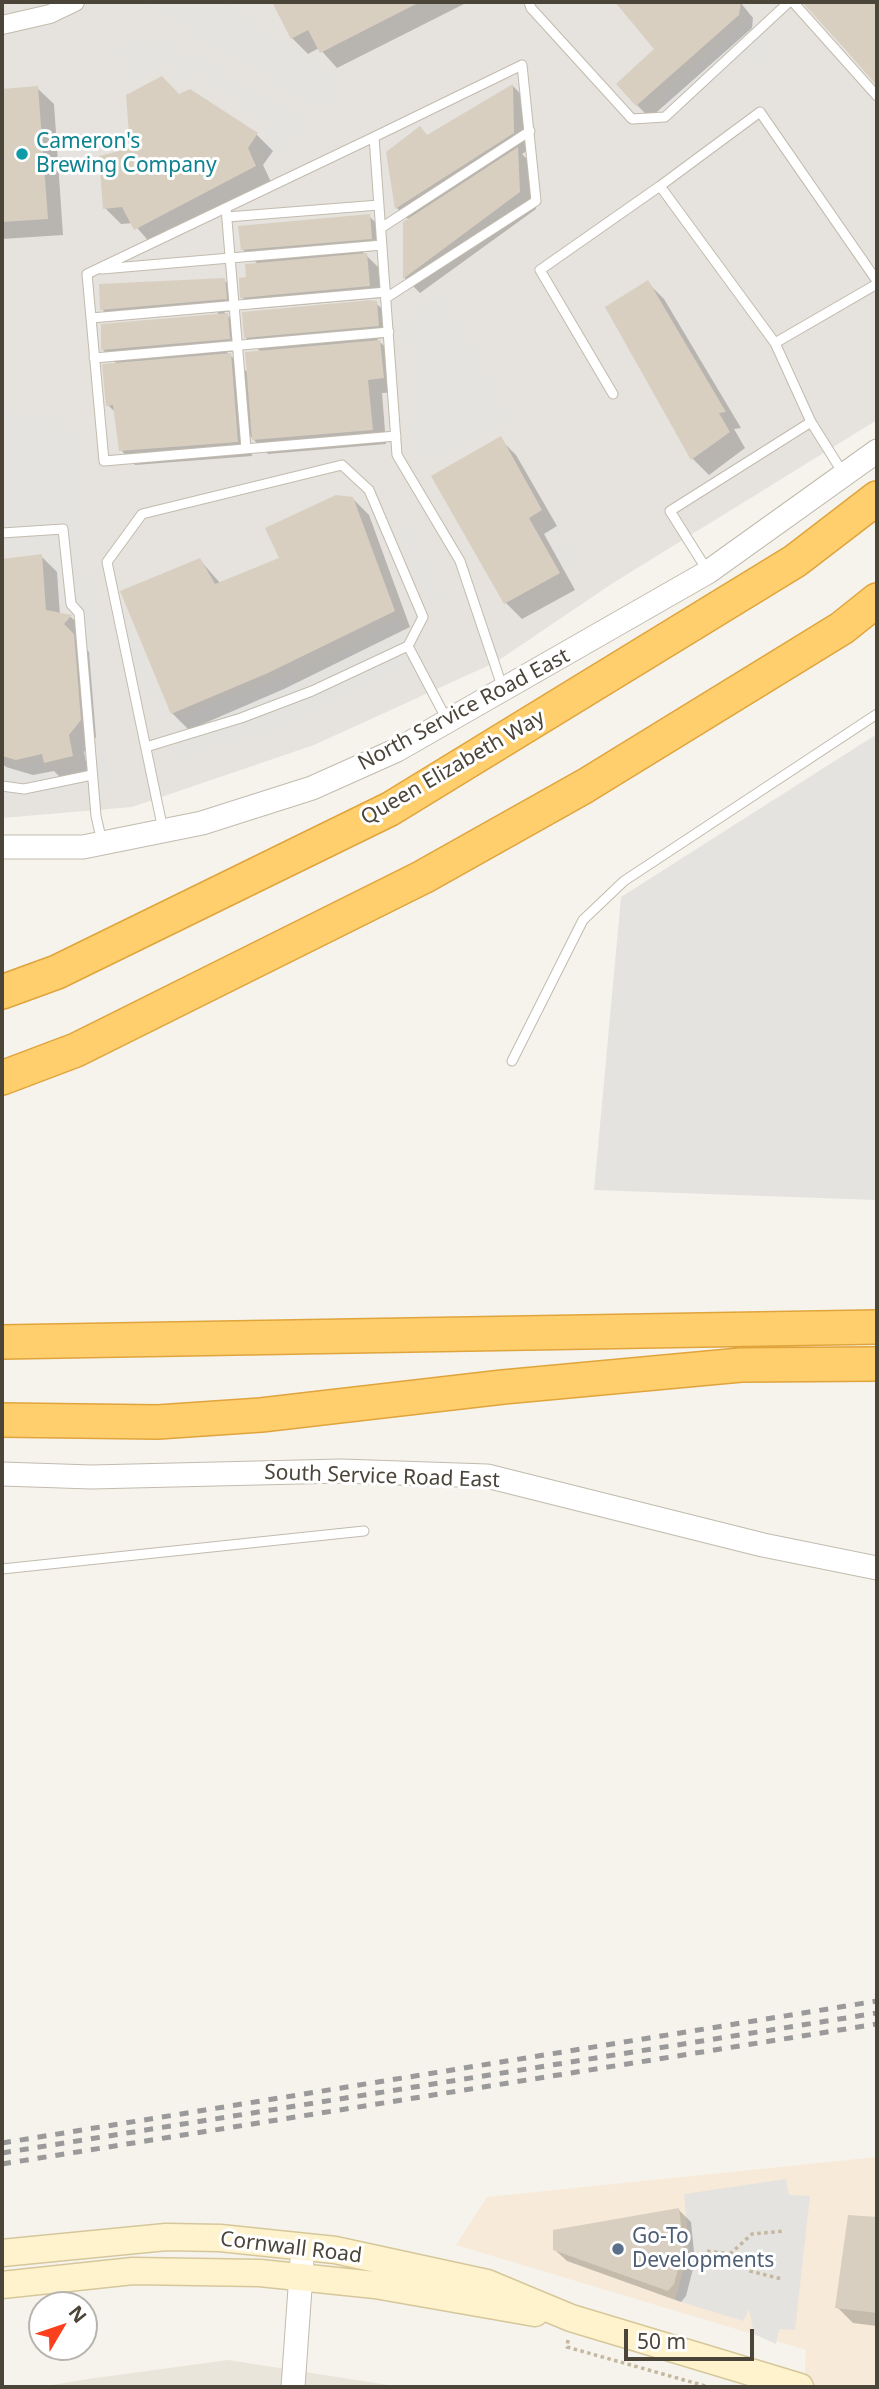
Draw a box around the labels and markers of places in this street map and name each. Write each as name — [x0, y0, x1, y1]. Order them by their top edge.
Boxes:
place label: Cameron's Brewing Company — [36, 129, 217, 179]
marker: Cameron's Brewing Company — [14, 146, 30, 162]
place label: Go-To Developments — [632, 2224, 774, 2274]
marker: Go-To Developments — [610, 2241, 626, 2257]

